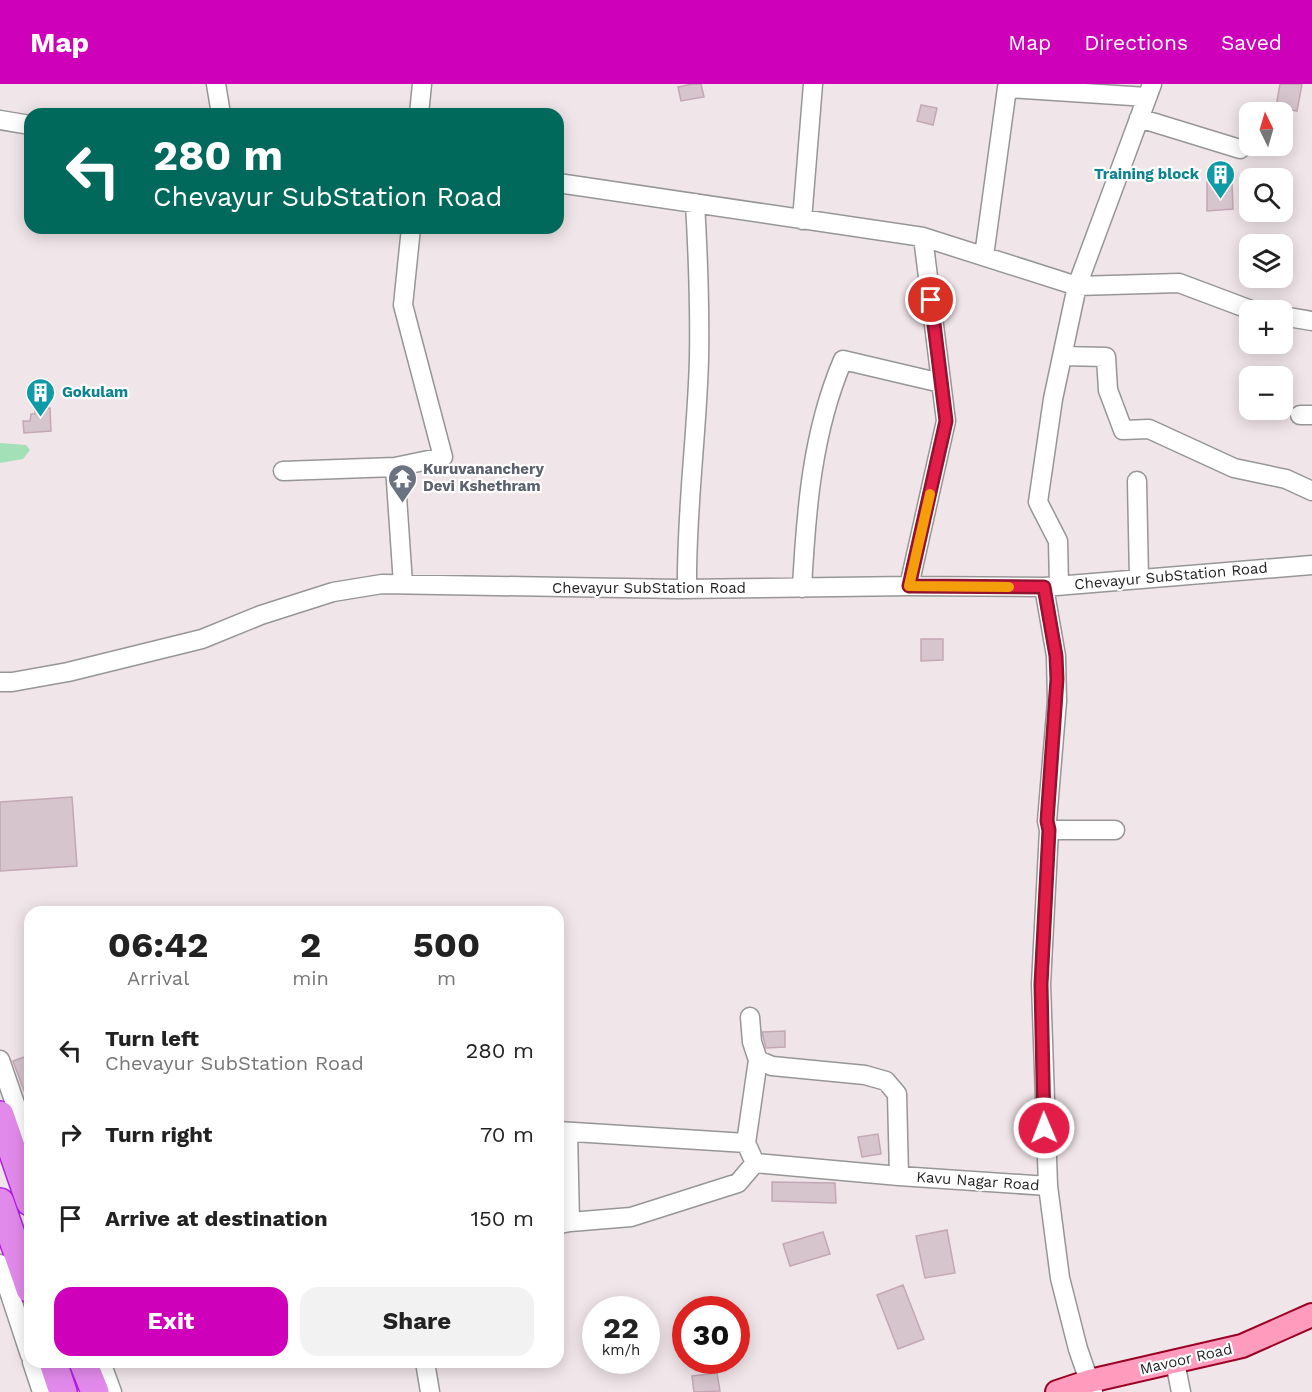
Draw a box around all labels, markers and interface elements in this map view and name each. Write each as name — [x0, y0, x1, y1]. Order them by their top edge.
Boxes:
text: Map — [30, 26, 89, 59]
text: Map — [1008, 30, 1051, 55]
text: Directions — [1084, 30, 1188, 55]
text: Saved — [1221, 30, 1282, 55]
north arrow — [1239, 102, 1293, 156]
map controls — [1239, 102, 1293, 420]
text: 280 m — [153, 131, 283, 180]
icon: left — [54, 132, 132, 210]
building icon: Training block — [1204, 158, 1236, 200]
place label: Training block — [1094, 165, 1200, 183]
button: search — [1239, 168, 1293, 222]
text: Chevayur SubStation Road — [153, 181, 502, 213]
button: layers — [1239, 234, 1293, 288]
pin — [905, 274, 956, 325]
icon: arrive — [914, 283, 947, 316]
button: + — [1239, 300, 1293, 354]
button: − — [1239, 366, 1293, 420]
building icon: Gokulam — [25, 376, 57, 418]
place label: Gokulam — [62, 383, 128, 401]
place label: Kuruvananchery Devi Kshethram — [423, 460, 544, 495]
temple icon: Kuruvananchery Devi Kshethram — [386, 462, 418, 504]
street label: Chevayur SubStation Road — [1074, 559, 1268, 593]
street label: Chevayur SubStation Road — [552, 579, 746, 597]
text: 06:42 — [108, 924, 208, 966]
text: 2 — [300, 924, 321, 966]
text: 500 — [413, 924, 480, 966]
text: Arrival — [127, 966, 189, 990]
text: min — [292, 966, 329, 990]
text: m — [437, 966, 456, 990]
text: Turn left — [105, 1026, 199, 1051]
icon: left — [54, 1034, 87, 1067]
text: 280 m — [465, 1038, 534, 1063]
text: Chevayur SubStation Road — [105, 1051, 364, 1075]
position arrow — [1012, 1096, 1076, 1160]
icon: right — [54, 1118, 87, 1151]
text: Turn right — [105, 1122, 212, 1147]
text: 70 m — [480, 1122, 534, 1147]
street label: Kavu Nagar Road — [916, 1168, 1040, 1194]
icon: arrive — [54, 1202, 87, 1235]
text: Arrive at destination — [105, 1206, 328, 1231]
text: 150 m — [470, 1206, 534, 1231]
button: Exit — [54, 1287, 288, 1356]
button: Share — [300, 1287, 534, 1356]
speed limit sign: 30 — [672, 1296, 750, 1374]
text: 22 — [603, 1310, 639, 1345]
street label: Mavoor Road — [1138, 1340, 1234, 1378]
text: km/h — [602, 1341, 640, 1359]

